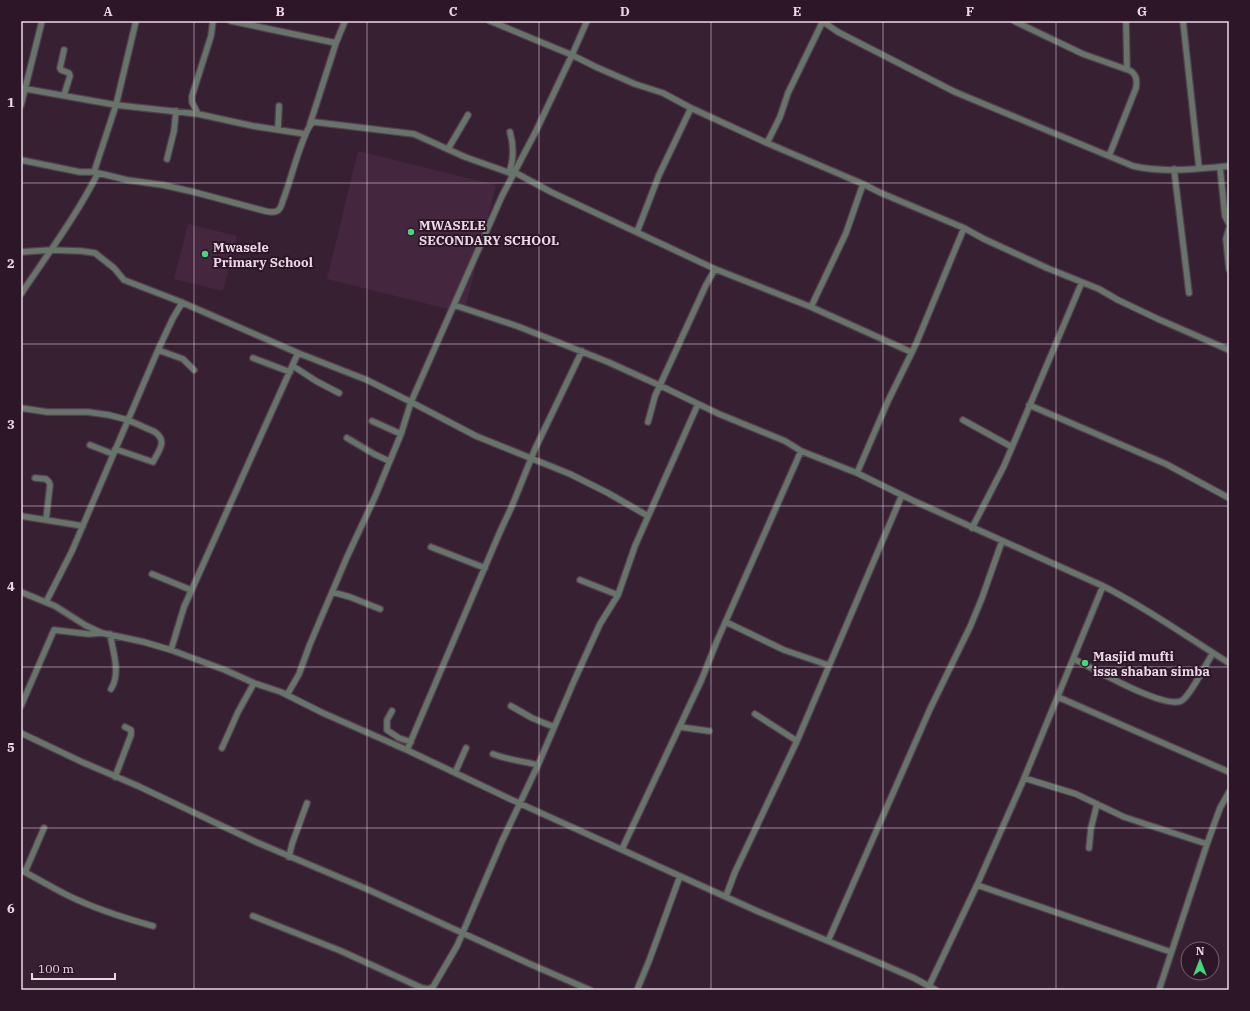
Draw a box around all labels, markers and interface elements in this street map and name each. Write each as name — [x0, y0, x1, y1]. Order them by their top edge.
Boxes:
text: A — [103, 3, 113, 20]
text: B — [275, 3, 285, 20]
text: C — [449, 3, 458, 20]
text: D — [620, 3, 630, 20]
text: E — [793, 3, 801, 20]
text: F — [966, 3, 974, 20]
text: G — [1137, 3, 1147, 20]
text: 1 — [7, 94, 15, 111]
place label: MWASELE SECONDARY SCHOOL — [419, 217, 559, 249]
marker: MWASELE SECONDARY SCHOOL — [406, 227, 416, 237]
place label: Mwasele Primary School — [213, 239, 313, 271]
marker: Mwasele Primary School — [200, 249, 210, 259]
text: 2 — [7, 255, 15, 272]
text: 3 — [7, 416, 15, 433]
text: 4 — [7, 578, 15, 595]
place label: Masjid mufti issa shaban simba — [1093, 648, 1211, 680]
marker: Masjid mufti issa shaban simba — [1080, 658, 1090, 668]
text: 5 — [7, 739, 15, 756]
text: 6 — [7, 900, 15, 917]
north arrow — [1180, 941, 1220, 981]
text: N — [1196, 944, 1205, 958]
scale bar — [32, 955, 115, 981]
text: 100 m — [38, 961, 74, 976]

